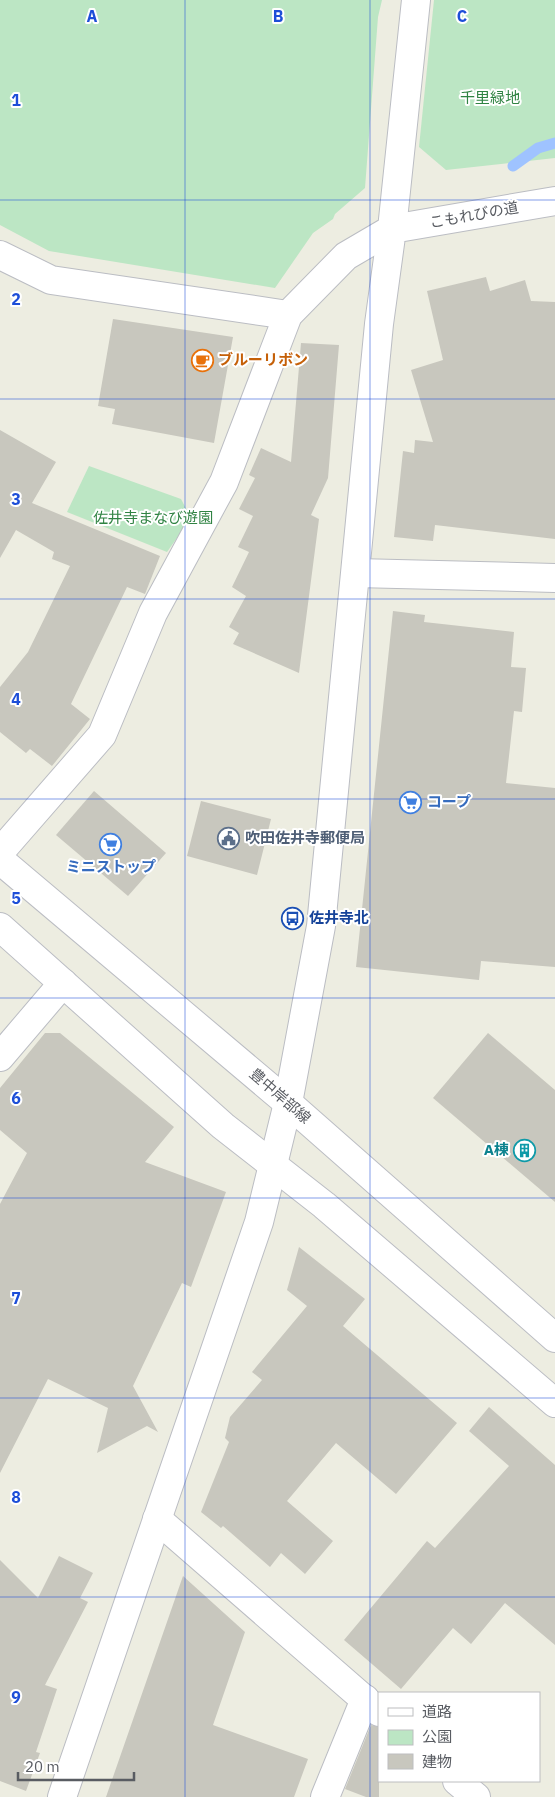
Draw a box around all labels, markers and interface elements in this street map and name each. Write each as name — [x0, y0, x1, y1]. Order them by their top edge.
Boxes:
text: A — [87, 6, 98, 26]
text: B — [273, 6, 284, 26]
text: C — [457, 6, 467, 26]
park label: 千里緑地 — [460, 88, 520, 107]
text: 1 — [11, 90, 21, 110]
street label: こもれびの道 — [428, 197, 520, 232]
text: 2 — [11, 289, 21, 309]
cafe icon: ブルーリボン — [190, 348, 214, 372]
place label: ブルーリボン — [218, 350, 308, 369]
text: 3 — [11, 489, 21, 509]
park label: 佐井寺まなび遊園 — [93, 508, 213, 527]
text: 4 — [11, 689, 21, 709]
supermarket icon: コープ — [399, 790, 423, 814]
place label: コープ — [427, 792, 471, 811]
public building icon: 吹田佐井寺郵便局 — [217, 826, 241, 850]
place label: 吹田佐井寺郵便局 — [245, 828, 365, 847]
supermarket icon: ミニストップ — [99, 832, 123, 856]
place label: ミニストップ — [66, 857, 156, 876]
text: 5 — [11, 888, 21, 908]
bus stop icon: 佐井寺北 — [281, 906, 305, 930]
place label: 佐井寺北 — [309, 908, 369, 927]
street label: 豊中岸部線 — [246, 1064, 315, 1127]
text: 6 — [11, 1088, 21, 1108]
building icon: A棟 — [513, 1138, 537, 1162]
place label: A棟 — [484, 1140, 509, 1159]
text: 7 — [11, 1288, 21, 1308]
text: 8 — [11, 1487, 21, 1507]
text: 9 — [11, 1687, 21, 1707]
legend — [378, 1692, 540, 1782]
text: 道路 — [422, 1702, 452, 1721]
text: 公園 — [422, 1727, 452, 1746]
scale bar — [18, 1750, 134, 1782]
text: 建物 — [422, 1752, 452, 1771]
text: 20 m — [25, 1757, 60, 1776]

